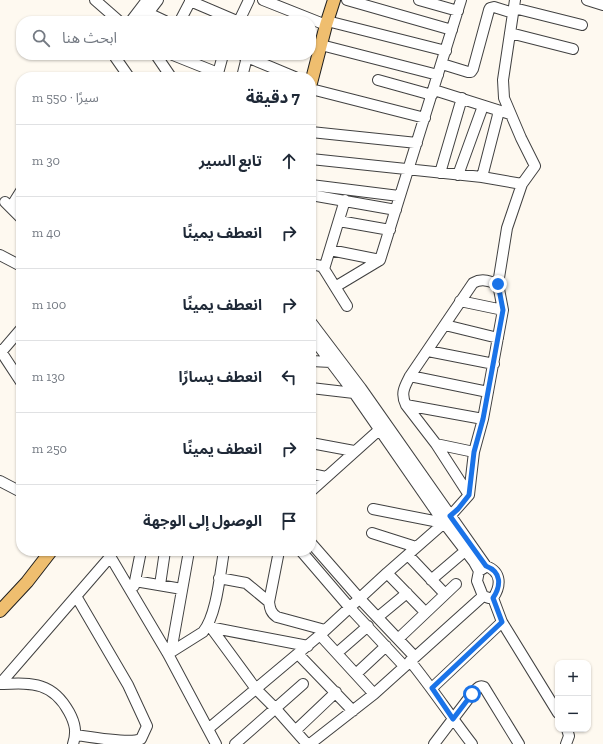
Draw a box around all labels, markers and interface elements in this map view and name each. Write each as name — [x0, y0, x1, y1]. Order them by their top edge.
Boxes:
search box — [16, 16, 316, 60]
icon: search — [30, 27, 52, 49]
text: ابحث هنا — [62, 29, 117, 47]
text: 7 دقيقة — [246, 87, 300, 107]
text: سيرًا · 550 m — [32, 90, 99, 105]
icon: ahead — [278, 150, 300, 172]
text: تابع السير — [199, 152, 262, 170]
text: 30 m — [32, 153, 60, 168]
icon: right — [278, 222, 300, 244]
text: انعطف يمينًا — [182, 224, 262, 242]
text: 40 m — [32, 225, 61, 240]
route end — [489, 275, 507, 293]
icon: right — [278, 294, 300, 316]
text: انعطف يمينًا — [182, 296, 262, 314]
text: 100 m — [32, 297, 66, 312]
icon: left — [278, 366, 300, 388]
text: انعطف يسارًا — [179, 368, 262, 386]
text: 130 m — [32, 369, 65, 384]
icon: right — [278, 438, 300, 460]
text: انعطف يمينًا — [182, 440, 262, 458]
text: 250 m — [32, 441, 67, 456]
icon: arrive — [278, 510, 300, 532]
text: الوصول إلى الوجهة — [143, 512, 262, 530]
map controls — [555, 660, 591, 732]
button: + — [555, 660, 591, 696]
route start — [463, 685, 481, 703]
button: − — [555, 696, 591, 732]

